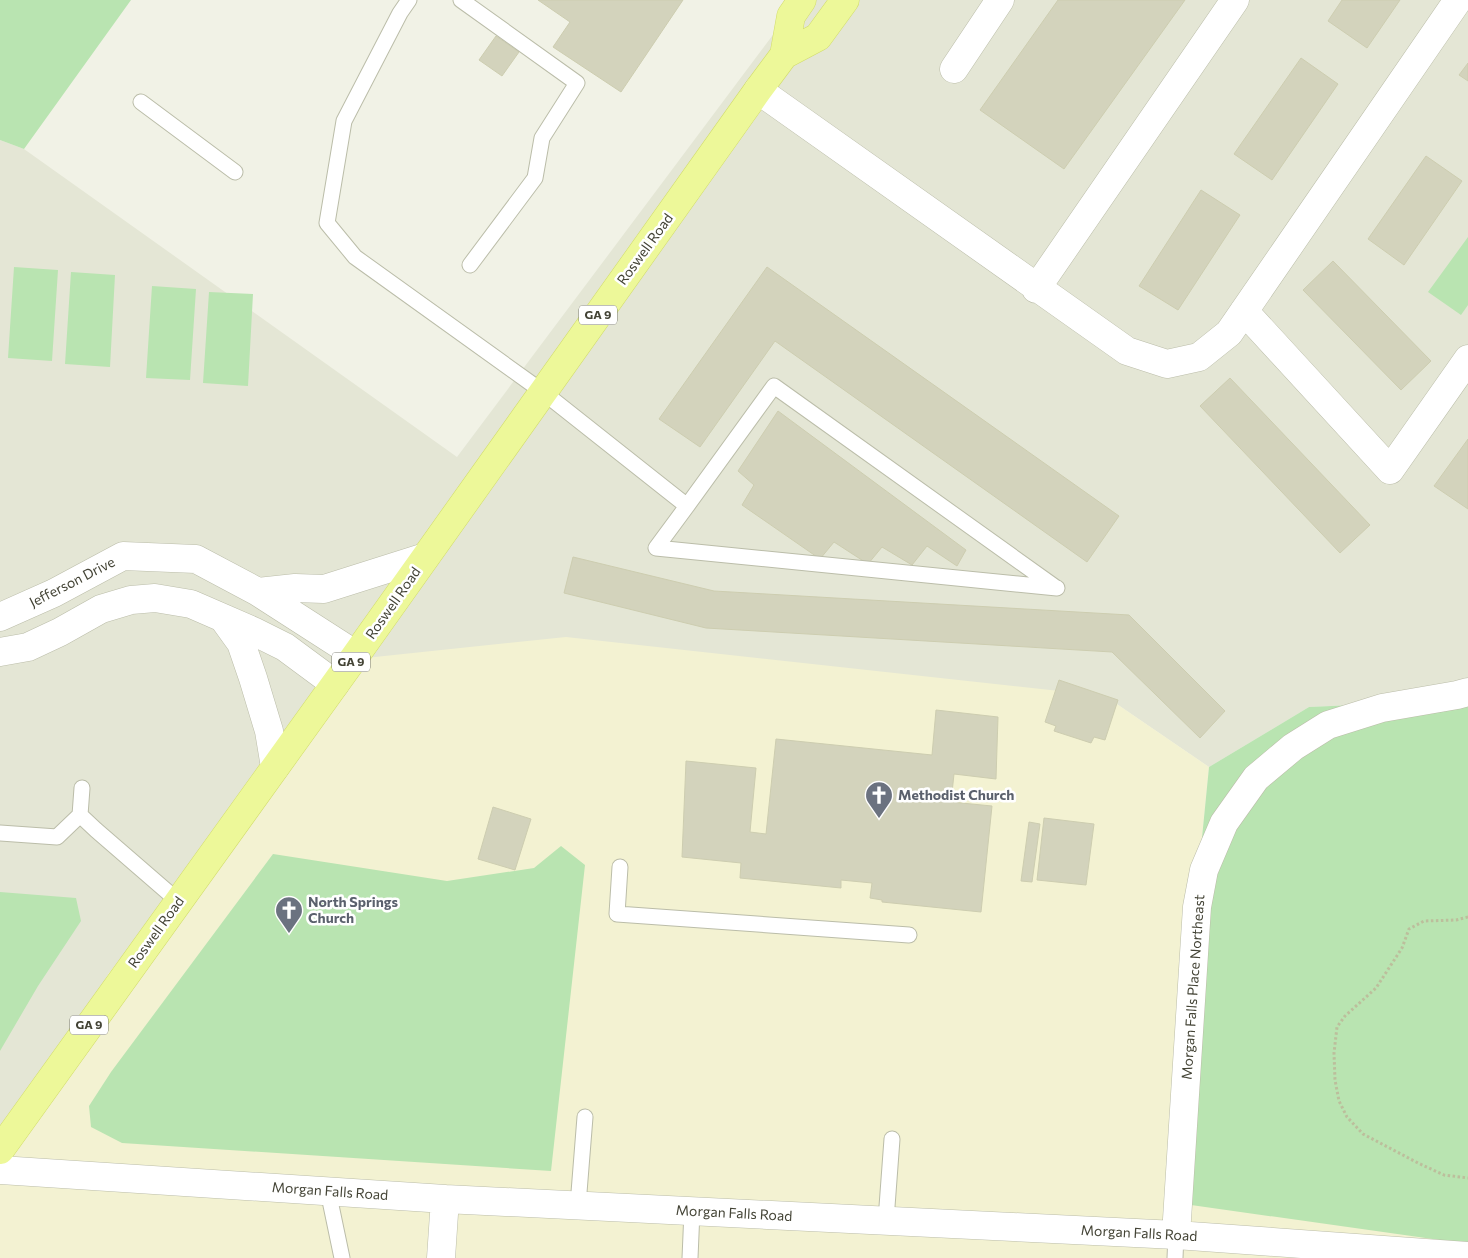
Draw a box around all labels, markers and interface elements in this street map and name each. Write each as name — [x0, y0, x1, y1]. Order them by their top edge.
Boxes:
street label: Roswell Road — [613, 210, 676, 288]
road number: GA 9 — [579, 306, 617, 324]
street label: Jefferson Drive — [26, 553, 117, 610]
street label: Roswell Road — [361, 563, 424, 642]
road number: GA 9 — [332, 652, 370, 672]
church icon: Methodist Church — [864, 780, 894, 819]
place label: Methodist Church — [898, 786, 1014, 803]
street label: Roswell Road — [124, 893, 187, 971]
place label: North Springs Church — [308, 893, 398, 926]
street label: Morgan Falls Place Northeast — [1178, 893, 1207, 1080]
church icon: North Springs Church — [274, 895, 304, 934]
road number: GA 9 — [70, 1016, 108, 1034]
street label: Morgan Falls Road — [271, 1178, 389, 1203]
street label: Morgan Falls Road — [675, 1201, 793, 1224]
street label: Morgan Falls Road — [1080, 1221, 1198, 1244]

